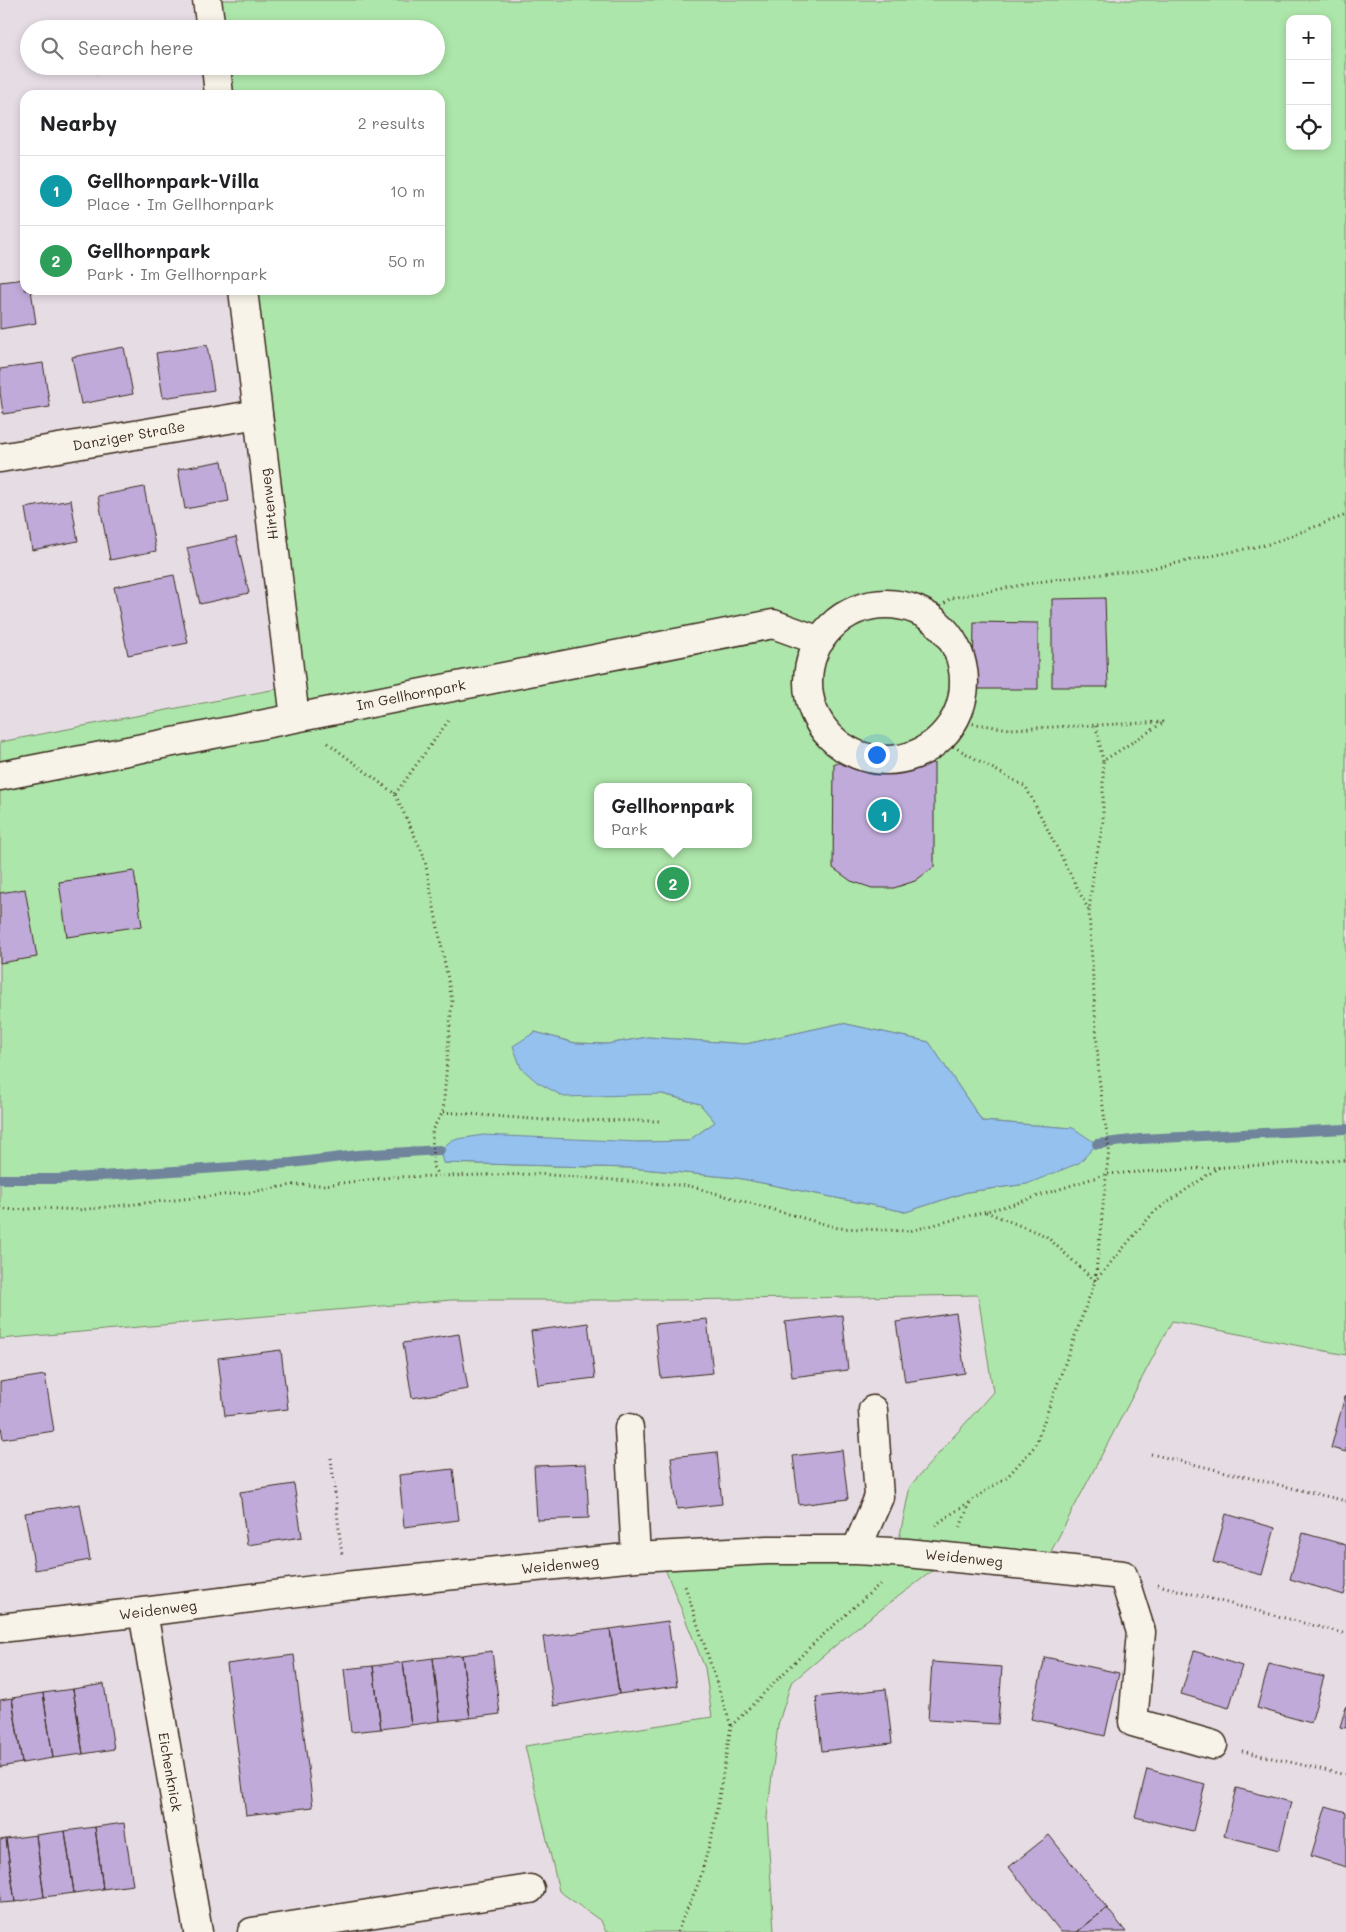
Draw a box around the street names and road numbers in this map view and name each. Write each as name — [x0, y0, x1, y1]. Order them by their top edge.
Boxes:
street label: Danziger Straße — [71, 416, 187, 455]
street label: Hirtenweg — [255, 467, 282, 541]
street label: Im Gellhornpark — [355, 675, 467, 714]
street label: Weidenweg — [924, 1544, 1004, 1571]
street label: Weidenweg — [520, 1551, 600, 1578]
street label: Weidenweg — [118, 1595, 198, 1624]
street label: Eichenknick — [154, 1731, 187, 1813]

